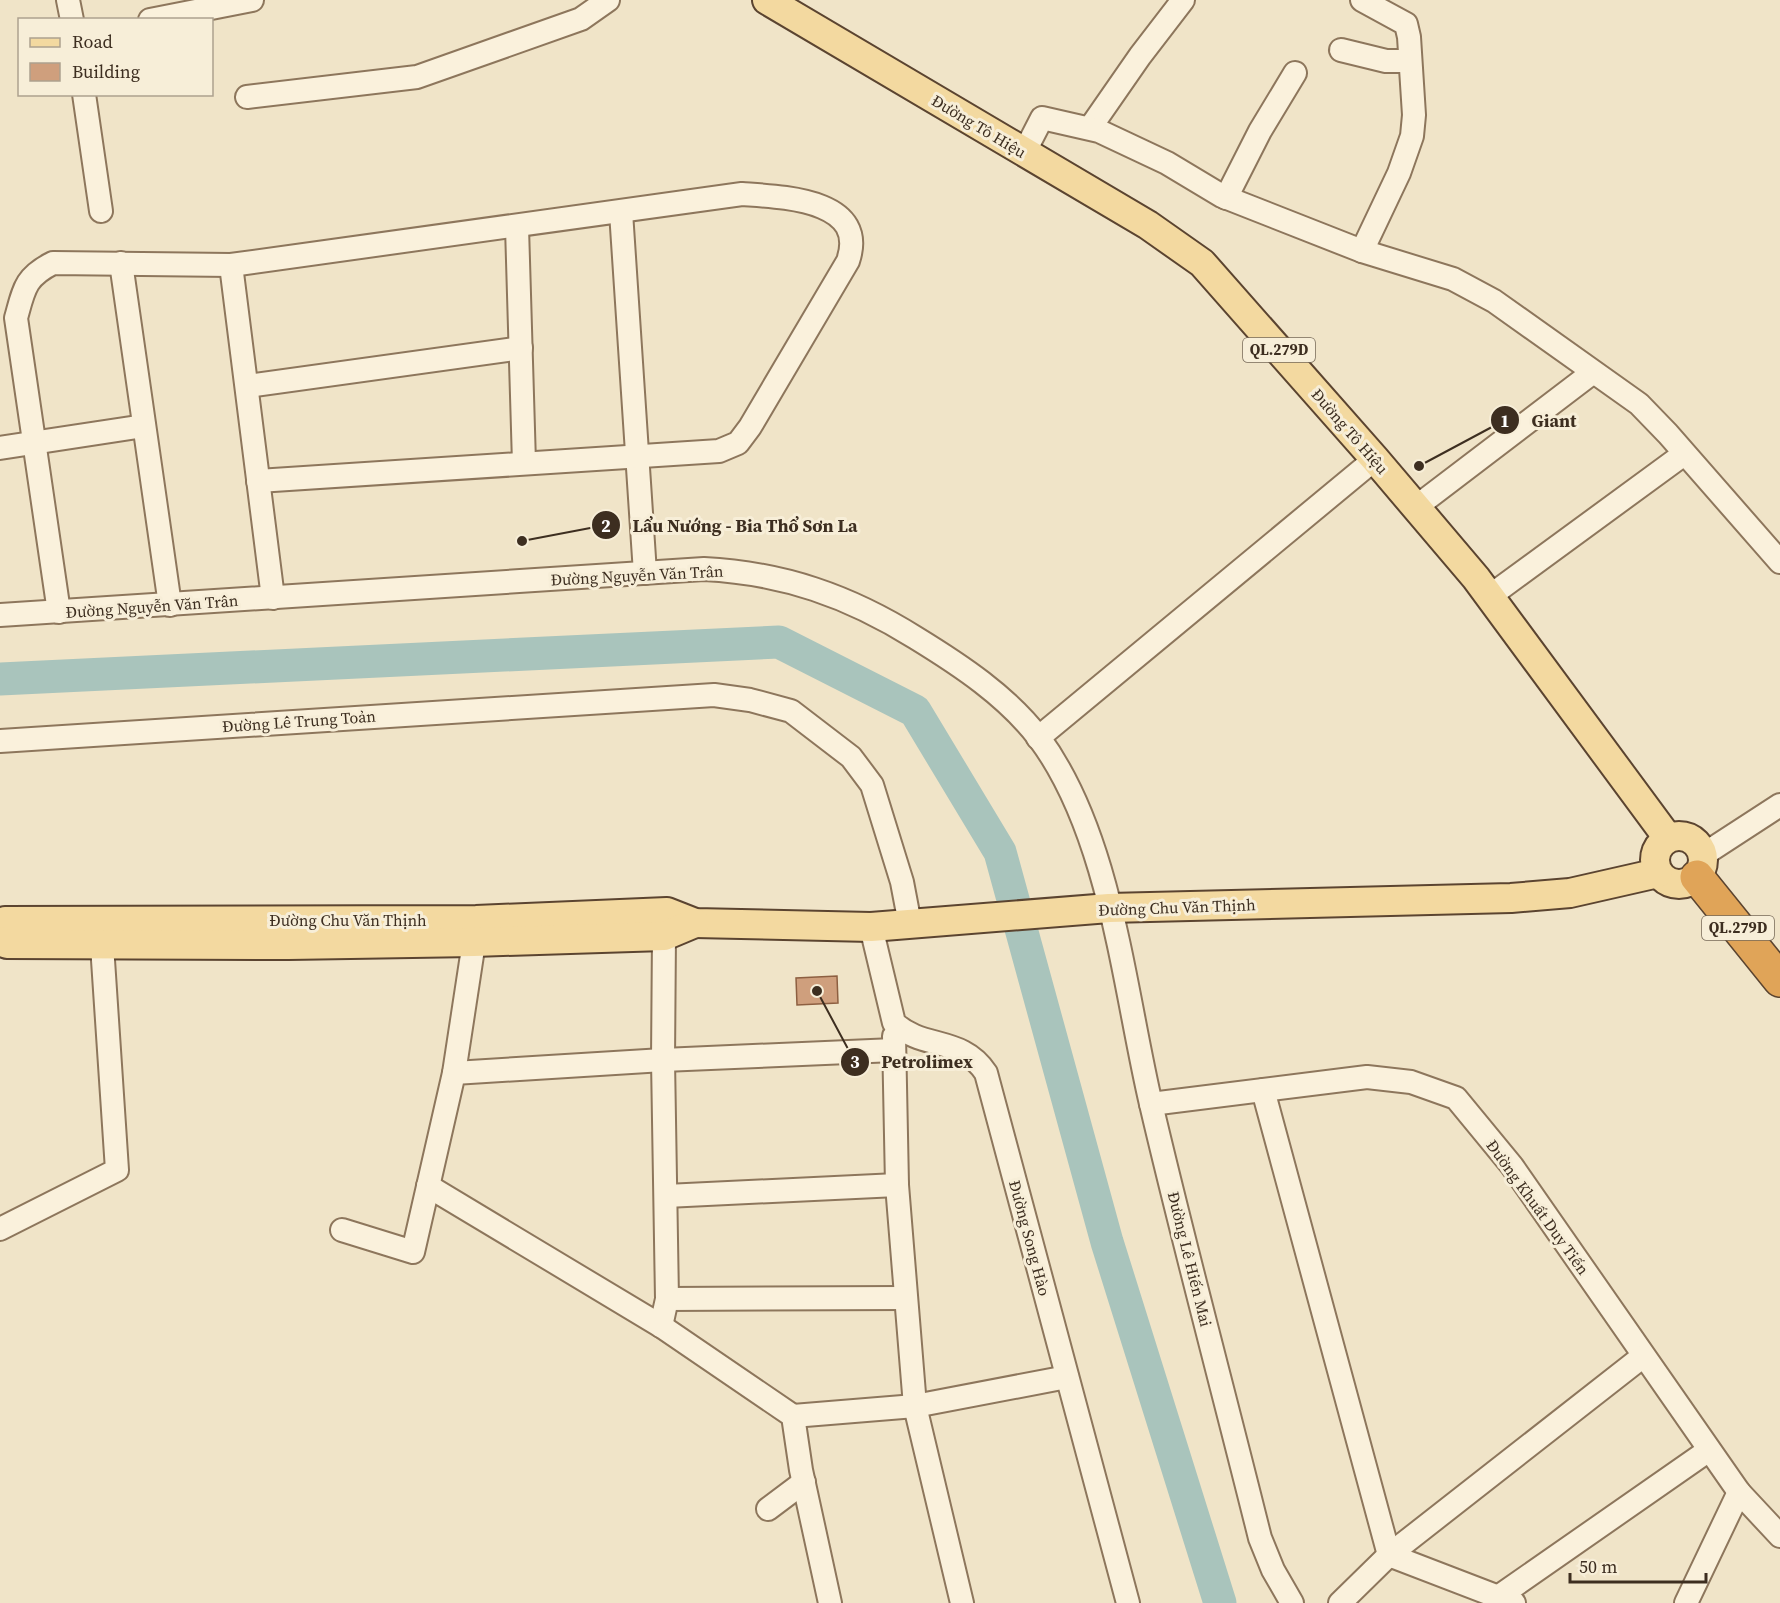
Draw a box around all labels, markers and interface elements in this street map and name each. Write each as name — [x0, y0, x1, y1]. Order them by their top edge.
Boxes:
legend — [18, 18, 213, 96]
text: Road — [72, 29, 113, 54]
text: Building — [72, 59, 140, 84]
street label: Đường Tô Hiệu — [928, 89, 1030, 163]
road number: QL.279D — [1243, 338, 1315, 362]
street label: Đường Tô Hiệu — [1307, 383, 1393, 479]
callout: Giant — [1490, 402, 1589, 438]
text: 1 — [1500, 408, 1510, 433]
text: Giant — [1532, 408, 1577, 433]
callout: Lẩu Nướng - Bia Thổ Sơn La — [591, 507, 870, 543]
text: 2 — [601, 513, 611, 538]
text: Lẩu Nướng - Bia Thổ Sơn La — [633, 513, 858, 538]
street label: Đường Nguyễn Văn Trân — [550, 559, 724, 591]
street label: Đường Nguyễn Văn Trân — [65, 589, 239, 623]
street label: Đường Lê Trung Toản — [221, 705, 377, 737]
street label: Đường Chu Văn Thịnh — [1098, 893, 1256, 921]
street label: Đường Chu Văn Thịnh — [269, 909, 427, 931]
road number: QL.279D — [1702, 916, 1774, 940]
callout: Petrolimex — [840, 1044, 985, 1080]
text: 3 — [850, 1049, 860, 1074]
text: Petrolimex — [881, 1049, 973, 1074]
street label: Đường Khuất Duy Tiến — [1481, 1135, 1595, 1279]
street label: Đường Song Hào — [1004, 1178, 1056, 1299]
street label: Đường Lê Hiến Mai — [1163, 1189, 1217, 1329]
scale bar — [1570, 1546, 1706, 1584]
text: 50 m — [1579, 1554, 1617, 1579]

